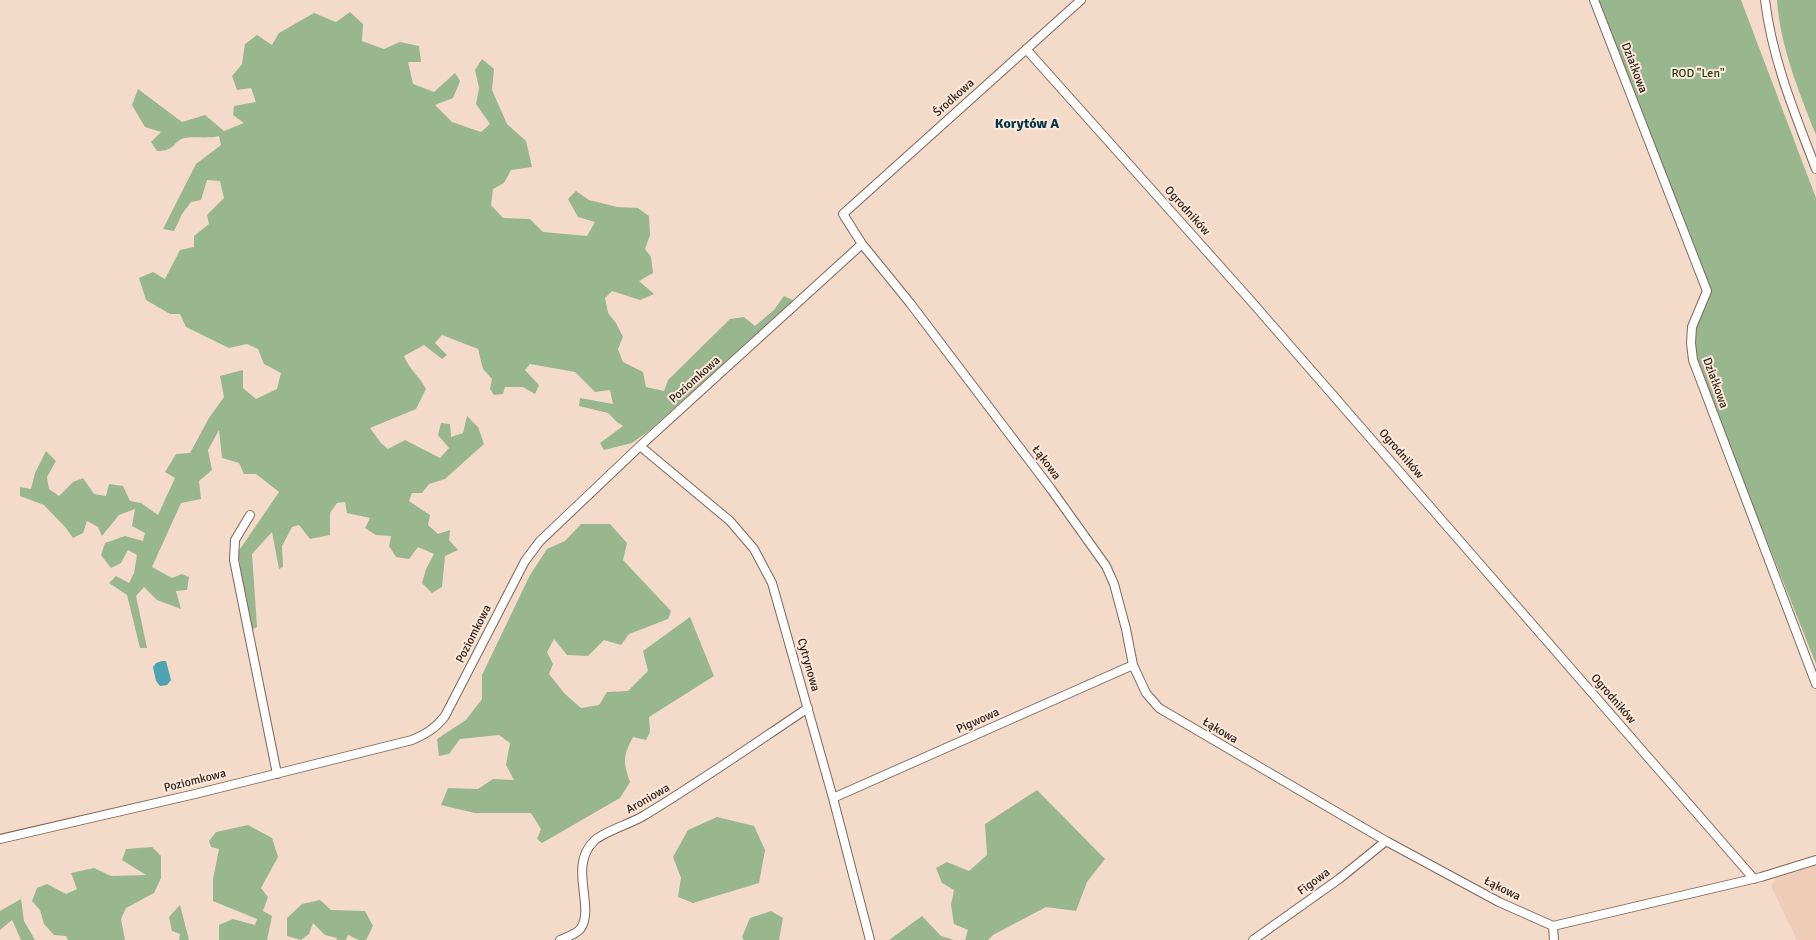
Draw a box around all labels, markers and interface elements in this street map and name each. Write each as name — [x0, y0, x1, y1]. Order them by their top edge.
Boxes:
street label: Działkowa — [1618, 41, 1650, 95]
park label: ROD "Len" — [1671, 67, 1725, 81]
street label: Środkowa — [931, 76, 977, 120]
district label: Korytów A — [995, 116, 1059, 132]
street label: Ogrodników — [1161, 183, 1213, 239]
street label: Poziomkowa — [667, 353, 723, 407]
street label: Działkowa — [1699, 356, 1731, 410]
street label: Ogrodników — [1375, 426, 1427, 482]
street label: Łąkowa — [1029, 443, 1063, 483]
street label: Poziomkowa — [453, 602, 495, 666]
street label: Cytrynowa — [794, 637, 822, 693]
street label: Ogrodników — [1587, 671, 1639, 727]
street label: Pigwowa — [954, 705, 1002, 737]
street label: Łąkowa — [1200, 715, 1240, 747]
street label: Poziomkowa — [162, 766, 228, 796]
street label: Aroniowa — [623, 781, 673, 817]
street label: Figowa — [1295, 865, 1333, 899]
street label: Łąkowa — [1481, 874, 1523, 904]

